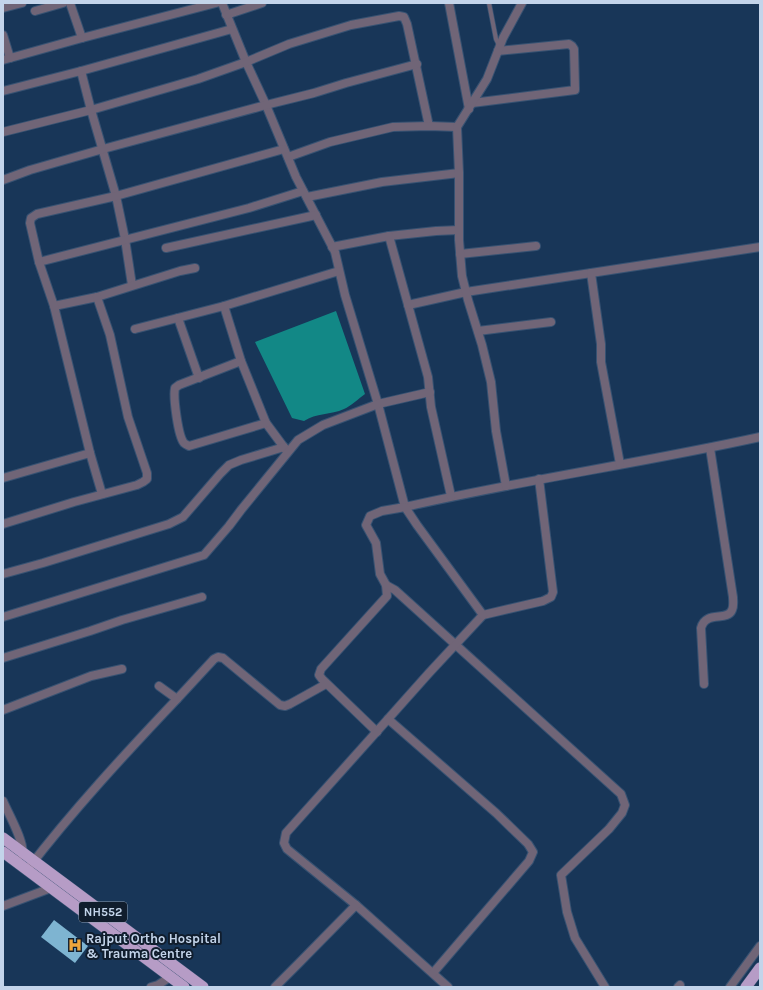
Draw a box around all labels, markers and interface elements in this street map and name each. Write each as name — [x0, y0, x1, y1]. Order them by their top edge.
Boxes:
road number: NH552 — [79, 902, 127, 922]
place label: Rajput Ortho Hospital & Trauma Centre — [86, 931, 221, 961]
hospital icon: Rajput Ortho Hospital & Trauma Centre — [67, 937, 83, 953]

